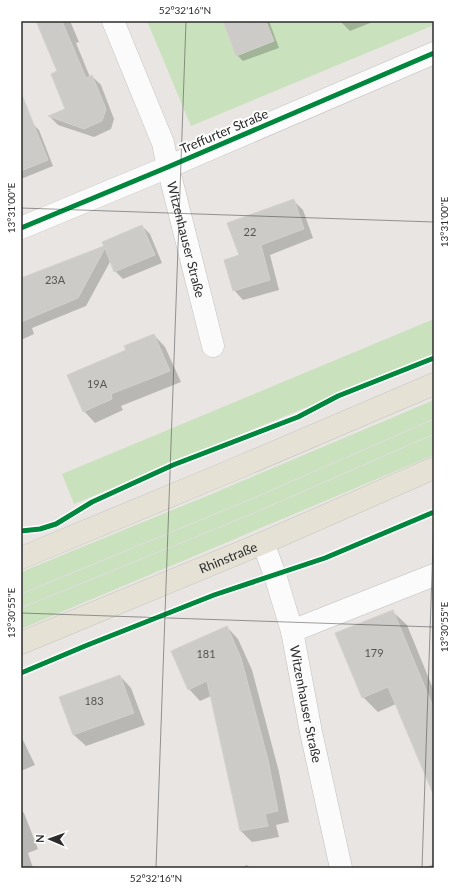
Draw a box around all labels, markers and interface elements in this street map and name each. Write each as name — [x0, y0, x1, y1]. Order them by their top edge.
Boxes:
text: 52°32'16"N — [159, 4, 211, 16]
street label: Treffurter Straße — [177, 105, 271, 157]
street label: Witzenhauser Straße — [164, 180, 209, 299]
text: 13°31'00"E — [5, 183, 17, 233]
text: 13°31'00"E — [438, 197, 450, 247]
house number: 22 — [244, 225, 256, 238]
house number: 23A — [45, 273, 66, 286]
house number: 19A — [87, 377, 108, 390]
street label: Rhinstraße — [197, 538, 260, 577]
text: 13°30'55"E — [5, 588, 17, 638]
text: 13°30'55"E — [438, 602, 450, 652]
street label: Witzenhauser Straße — [287, 644, 326, 764]
house number: 179 — [364, 646, 384, 659]
house number: 181 — [196, 647, 216, 660]
house number: 183 — [84, 694, 104, 707]
north arrow — [30, 819, 70, 859]
text: N — [33, 834, 46, 843]
text: 52°32'16"N — [130, 872, 182, 884]

